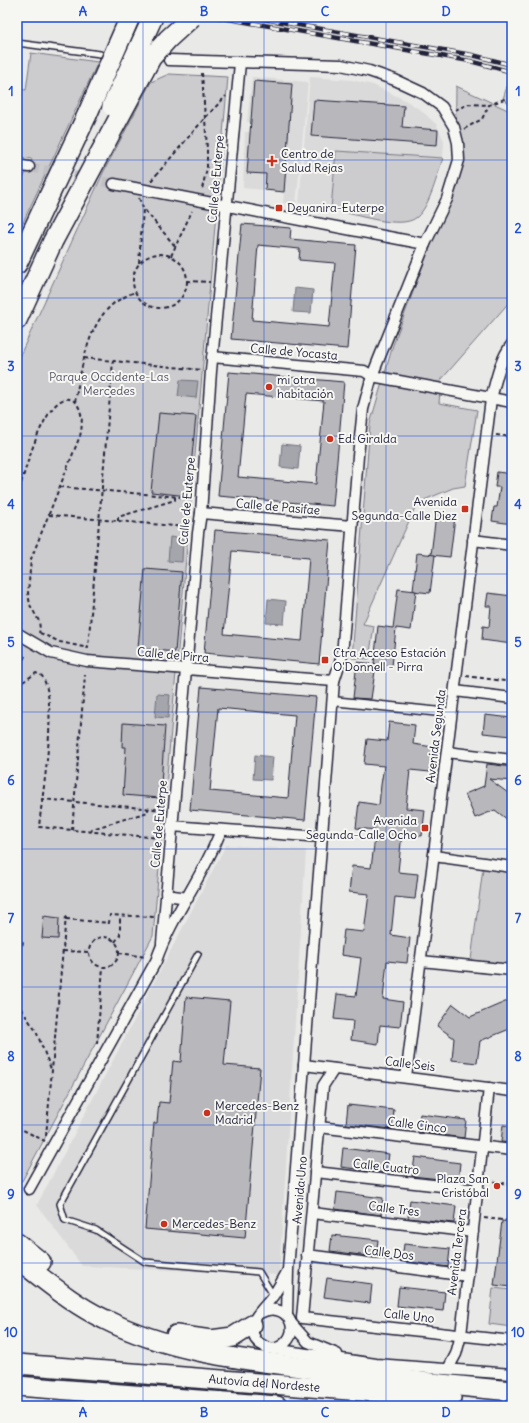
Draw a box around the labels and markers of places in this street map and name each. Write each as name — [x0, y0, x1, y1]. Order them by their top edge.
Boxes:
place label: Centro de Salud Rejas — [281, 146, 343, 175]
marker: Centro de Salud Rejas — [266, 155, 278, 167]
place label: Deyanira-Euterpe — [287, 200, 384, 215]
marker: Deyanira-Euterpe — [274, 203, 284, 213]
place label: mi otra habitación — [277, 372, 333, 401]
marker: mi otra habitación — [264, 382, 274, 392]
place label: Ed. Giralda — [338, 431, 397, 446]
marker: Ed. Giralda — [325, 434, 335, 444]
place label: Avenida Segunda-Calle Diez — [352, 494, 457, 523]
marker: Avenida Segunda-Calle Diez — [460, 504, 470, 514]
place label: Ctra Acceso Estación O'Donnell - Pirra — [333, 645, 446, 674]
marker: Ctra Acceso Estación O'Donnell - Pirra — [320, 655, 330, 665]
place label: Avenida Segunda-Calle Ocho — [306, 813, 417, 842]
marker: Avenida Segunda-Calle Ocho — [420, 823, 430, 833]
place label: Mercedes-Benz Madrid — [215, 1098, 299, 1127]
marker: Mercedes-Benz Madrid — [202, 1108, 212, 1118]
place label: Plaza San Cristóbal — [436, 1171, 489, 1200]
marker: Plaza San Cristóbal — [492, 1181, 502, 1191]
place label: Mercedes-Benz — [172, 1216, 256, 1231]
marker: Mercedes-Benz — [159, 1219, 169, 1229]

